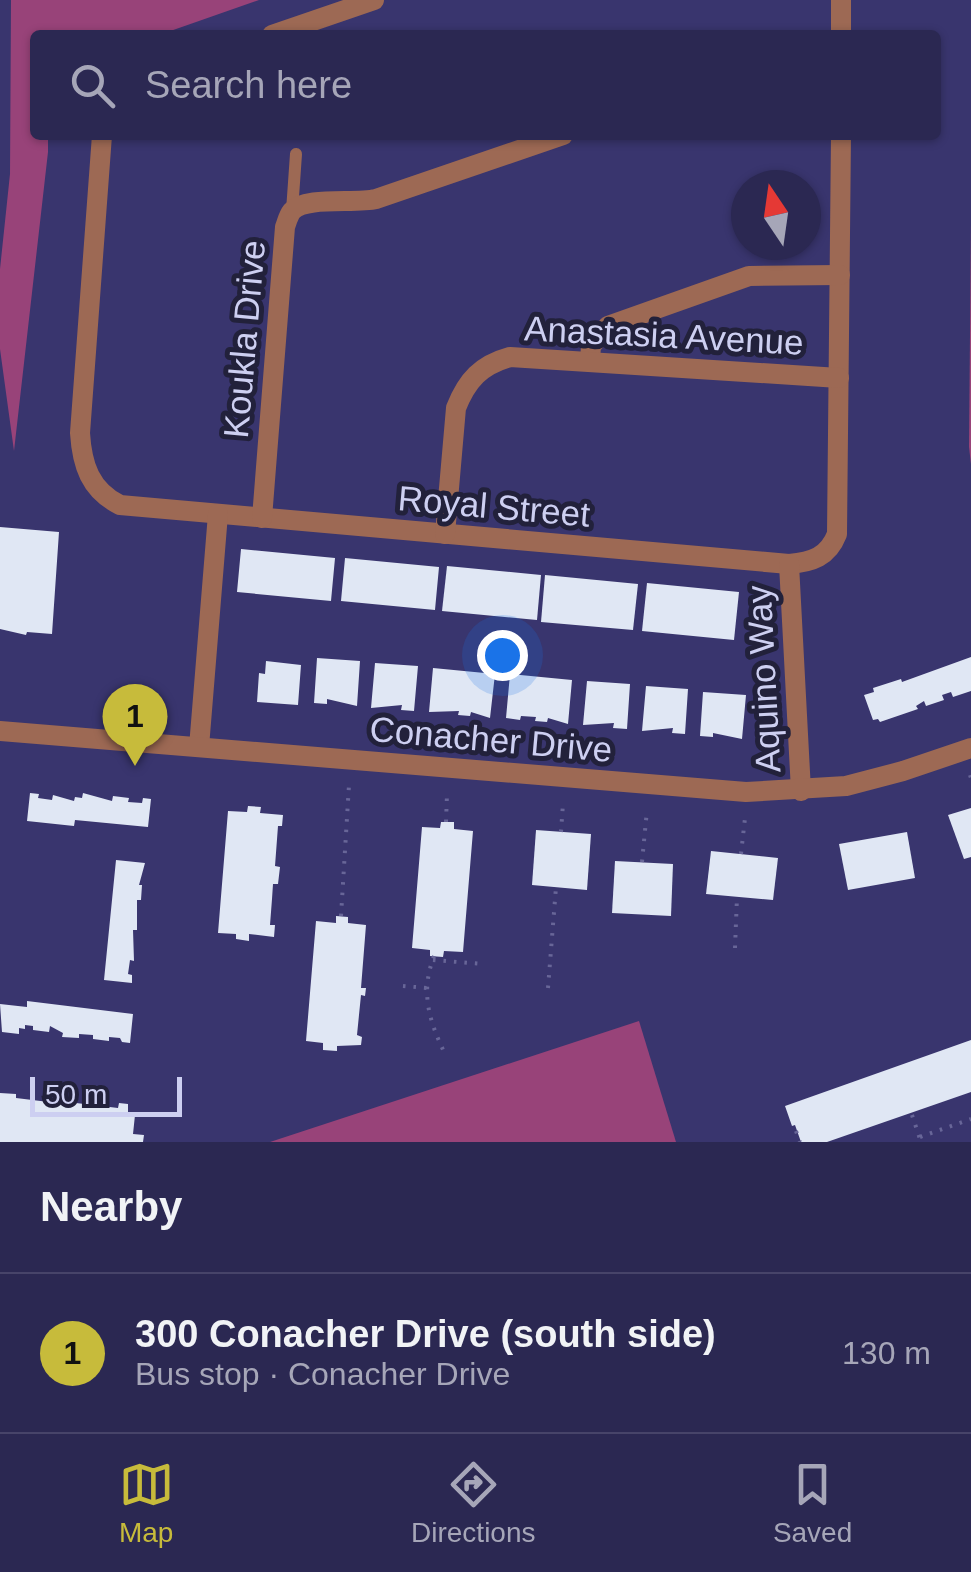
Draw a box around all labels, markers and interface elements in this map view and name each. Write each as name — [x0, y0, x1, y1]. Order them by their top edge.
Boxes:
search box — [30, 30, 941, 140]
icon: search — [65, 58, 120, 113]
text: Search here — [145, 64, 352, 106]
north arrow — [731, 170, 821, 260]
street label: Koukla Drive — [216, 238, 272, 440]
street label: Anastasia Avenue — [523, 308, 805, 362]
street label: Royal Street — [396, 478, 592, 534]
street label: Aquino Way — [739, 584, 787, 774]
your location — [477, 630, 528, 681]
pin: 1 — [102, 684, 168, 766]
street label: Conacher Drive — [368, 709, 614, 769]
scale bar — [30, 1072, 182, 1116]
text: 50 m — [45, 1079, 107, 1110]
text: Nearby — [40, 1183, 182, 1230]
text: 300 Conacher Drive (south side) — [135, 1313, 716, 1355]
text: 1 — [64, 1335, 81, 1371]
text: 130 m — [842, 1335, 931, 1371]
text: Bus stop · Conacher Drive — [135, 1356, 510, 1392]
tab: Map — [119, 1457, 174, 1549]
tab: Directions — [411, 1457, 536, 1549]
tab: Saved — [773, 1457, 852, 1549]

